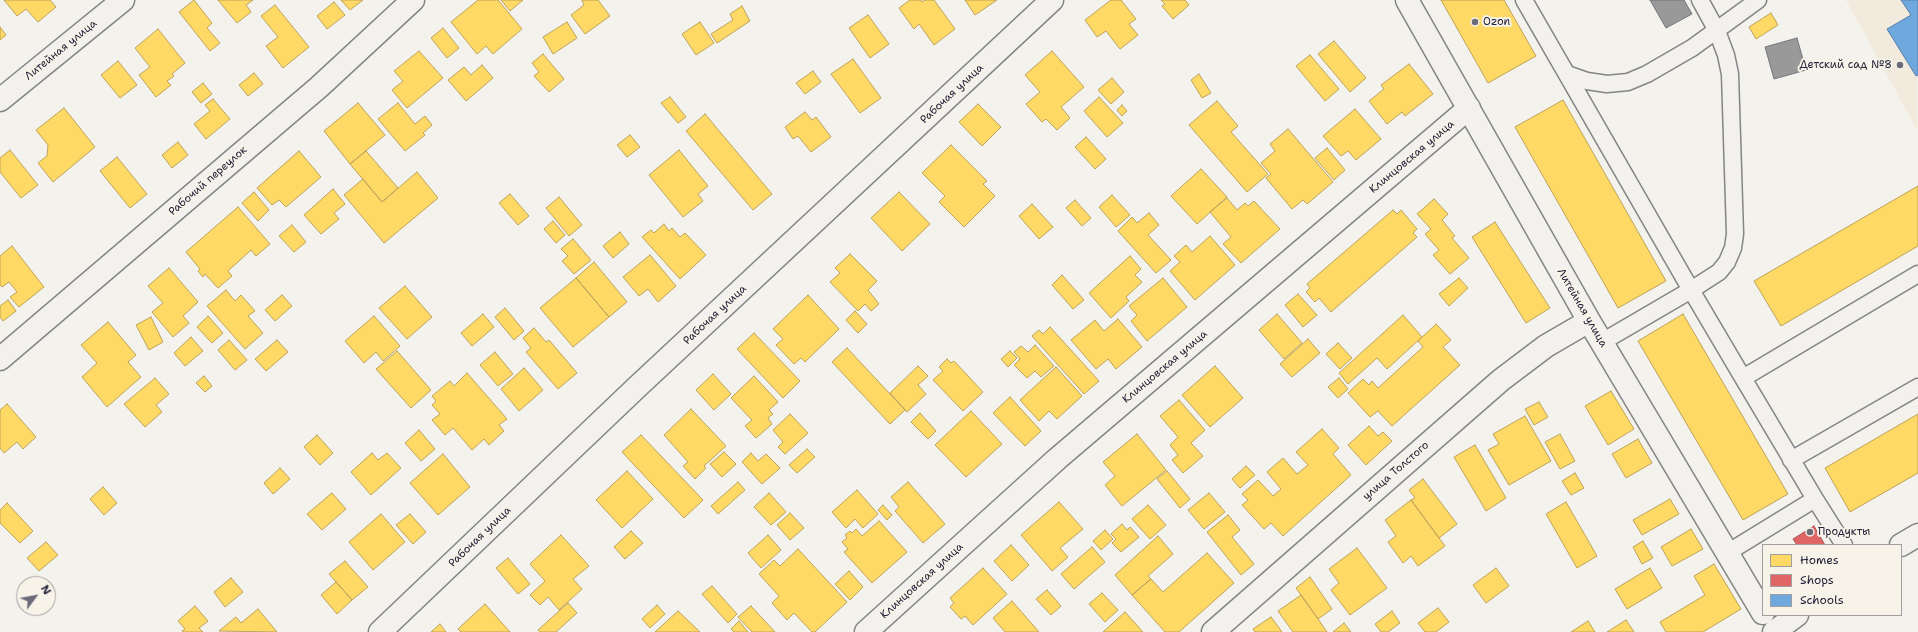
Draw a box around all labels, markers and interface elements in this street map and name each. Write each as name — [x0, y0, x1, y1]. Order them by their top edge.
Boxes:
place label: Ozon — [1483, 15, 1510, 29]
street label: Литейная улица — [22, 17, 100, 83]
marker: Ozon — [1470, 17, 1480, 27]
place label: Детский сад №8 — [1799, 58, 1892, 72]
marker: Детский сад №8 — [1895, 60, 1905, 70]
street label: Рабочая улица — [918, 61, 986, 127]
street label: Клинцовская улица — [1367, 118, 1457, 196]
street label: Рабочий переулок — [166, 143, 250, 219]
street label: Литейная улица — [1554, 266, 1610, 350]
street label: Рабочая улица — [681, 282, 749, 348]
street label: Клинцовская улица — [1120, 328, 1210, 406]
street label: улица Толстого — [1360, 439, 1432, 503]
street label: Рабочая улица — [446, 504, 514, 570]
place label: Продукты — [1818, 525, 1870, 539]
marker: Продукты — [1805, 527, 1815, 537]
street label: Клинцовская улица — [878, 540, 966, 622]
legend — [1762, 544, 1902, 616]
text: Homes — [1800, 552, 1839, 568]
text: Shops — [1800, 572, 1834, 588]
north arrow — [16, 576, 56, 616]
text: N — [37, 582, 54, 598]
text: Schools — [1800, 592, 1844, 608]

